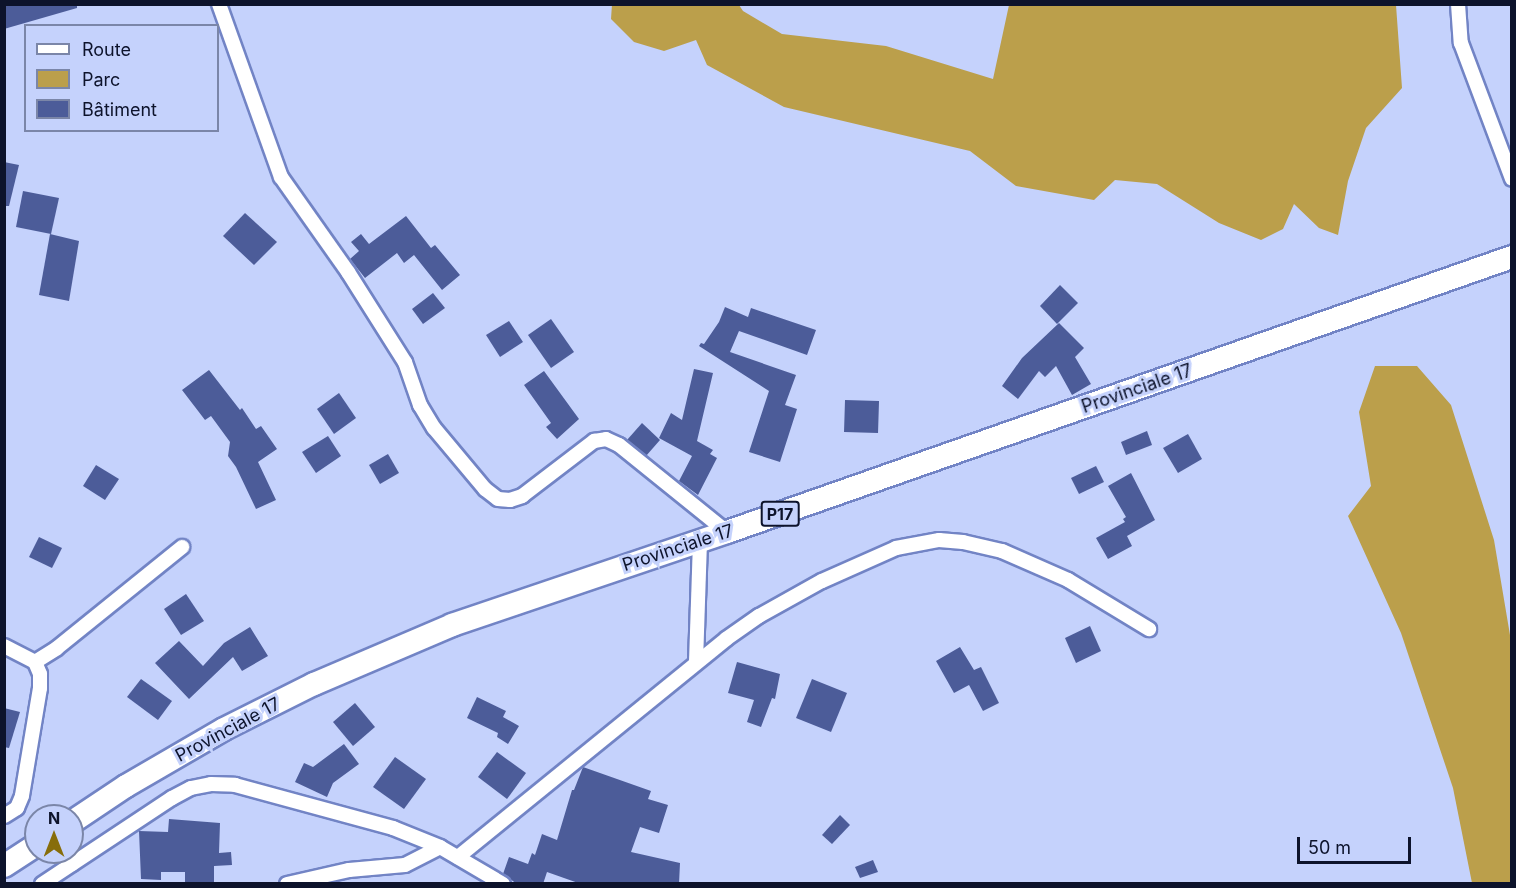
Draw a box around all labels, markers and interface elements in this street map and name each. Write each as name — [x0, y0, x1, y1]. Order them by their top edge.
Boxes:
legend — [24, 24, 219, 132]
text: Route — [82, 39, 131, 60]
text: Parc — [82, 69, 120, 90]
text: Bâtiment — [82, 99, 157, 120]
street label: Provinciale 17 — [1079, 360, 1195, 418]
road number: P17 — [760, 501, 800, 527]
street label: Provinciale 17 — [620, 520, 736, 576]
street label: Provinciale 17 — [172, 693, 284, 767]
north arrow — [24, 804, 84, 864]
text: N — [48, 808, 60, 828]
scale bar — [1300, 825, 1414, 863]
text: 50 m — [1308, 837, 1351, 858]

